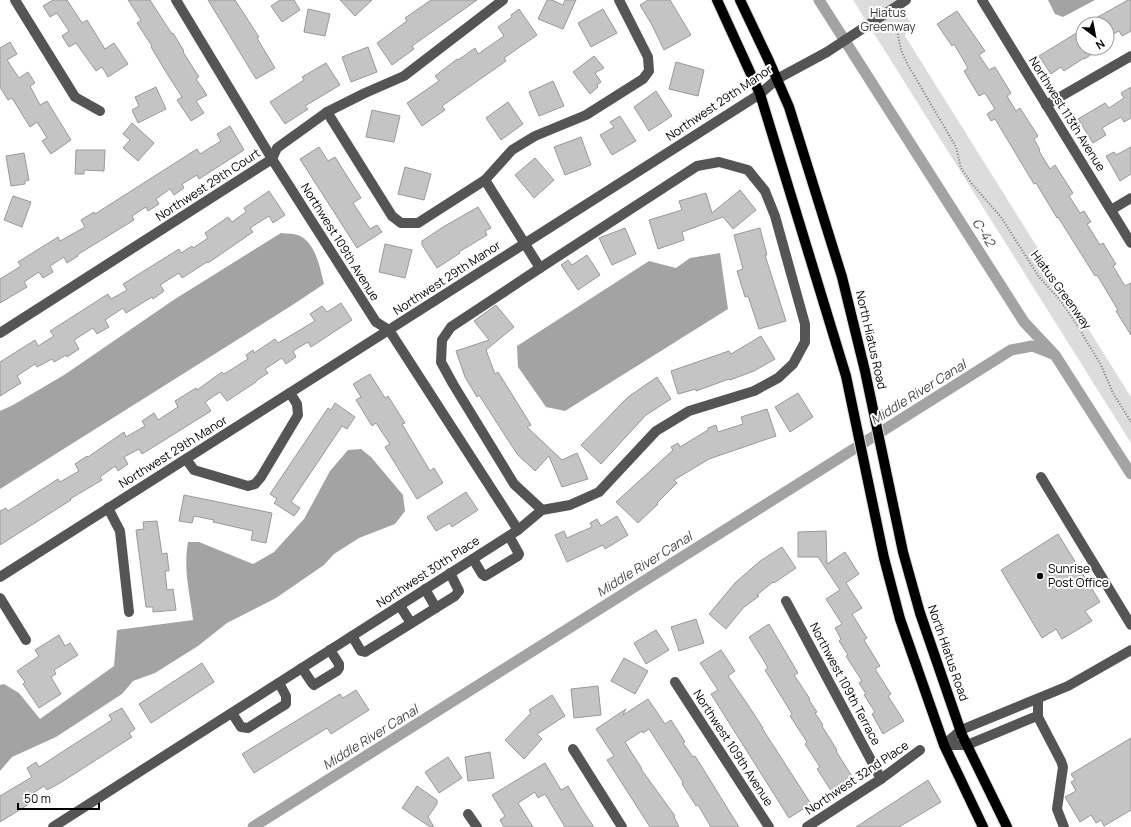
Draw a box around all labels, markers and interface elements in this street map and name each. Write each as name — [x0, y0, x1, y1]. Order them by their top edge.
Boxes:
park label: Hiatus Greenway — [860, 4, 916, 35]
north arrow — [1075, 16, 1115, 56]
text: N — [1093, 36, 1108, 53]
street label: Northwest 113th Avenue — [1025, 53, 1110, 174]
street label: Northwest 29th Manor — [662, 60, 776, 145]
street label: Northwest 29th Court — [152, 144, 264, 225]
street label: Northwest 109th Avenue — [297, 180, 384, 304]
water label: C-42 — [968, 215, 1000, 251]
street label: Northwest 29th Manor — [390, 236, 504, 319]
street label: Hiatus Greenway — [1027, 247, 1096, 333]
street label: North Hiatus Road — [852, 289, 891, 391]
water label: Middle River Canal — [867, 354, 971, 429]
street label: Northwest 29th Manor — [115, 411, 231, 492]
water label: Middle River Canal — [593, 526, 697, 601]
street label: Northwest 30th Place — [373, 532, 482, 611]
place label: Sunrise Post Office — [1048, 560, 1109, 591]
marker: Sunrise Post Office — [1035, 571, 1045, 581]
street label: North Hiatus Road — [924, 602, 973, 703]
street label: Northwest 109th Terrace — [806, 619, 885, 748]
street label: Northwest 109th Avenue — [689, 686, 778, 809]
water label: Middle River Canal — [319, 699, 423, 774]
street label: Northwest 32nd Place — [802, 737, 912, 819]
scale bar — [18, 785, 99, 811]
text: 50 m — [24, 790, 51, 807]

